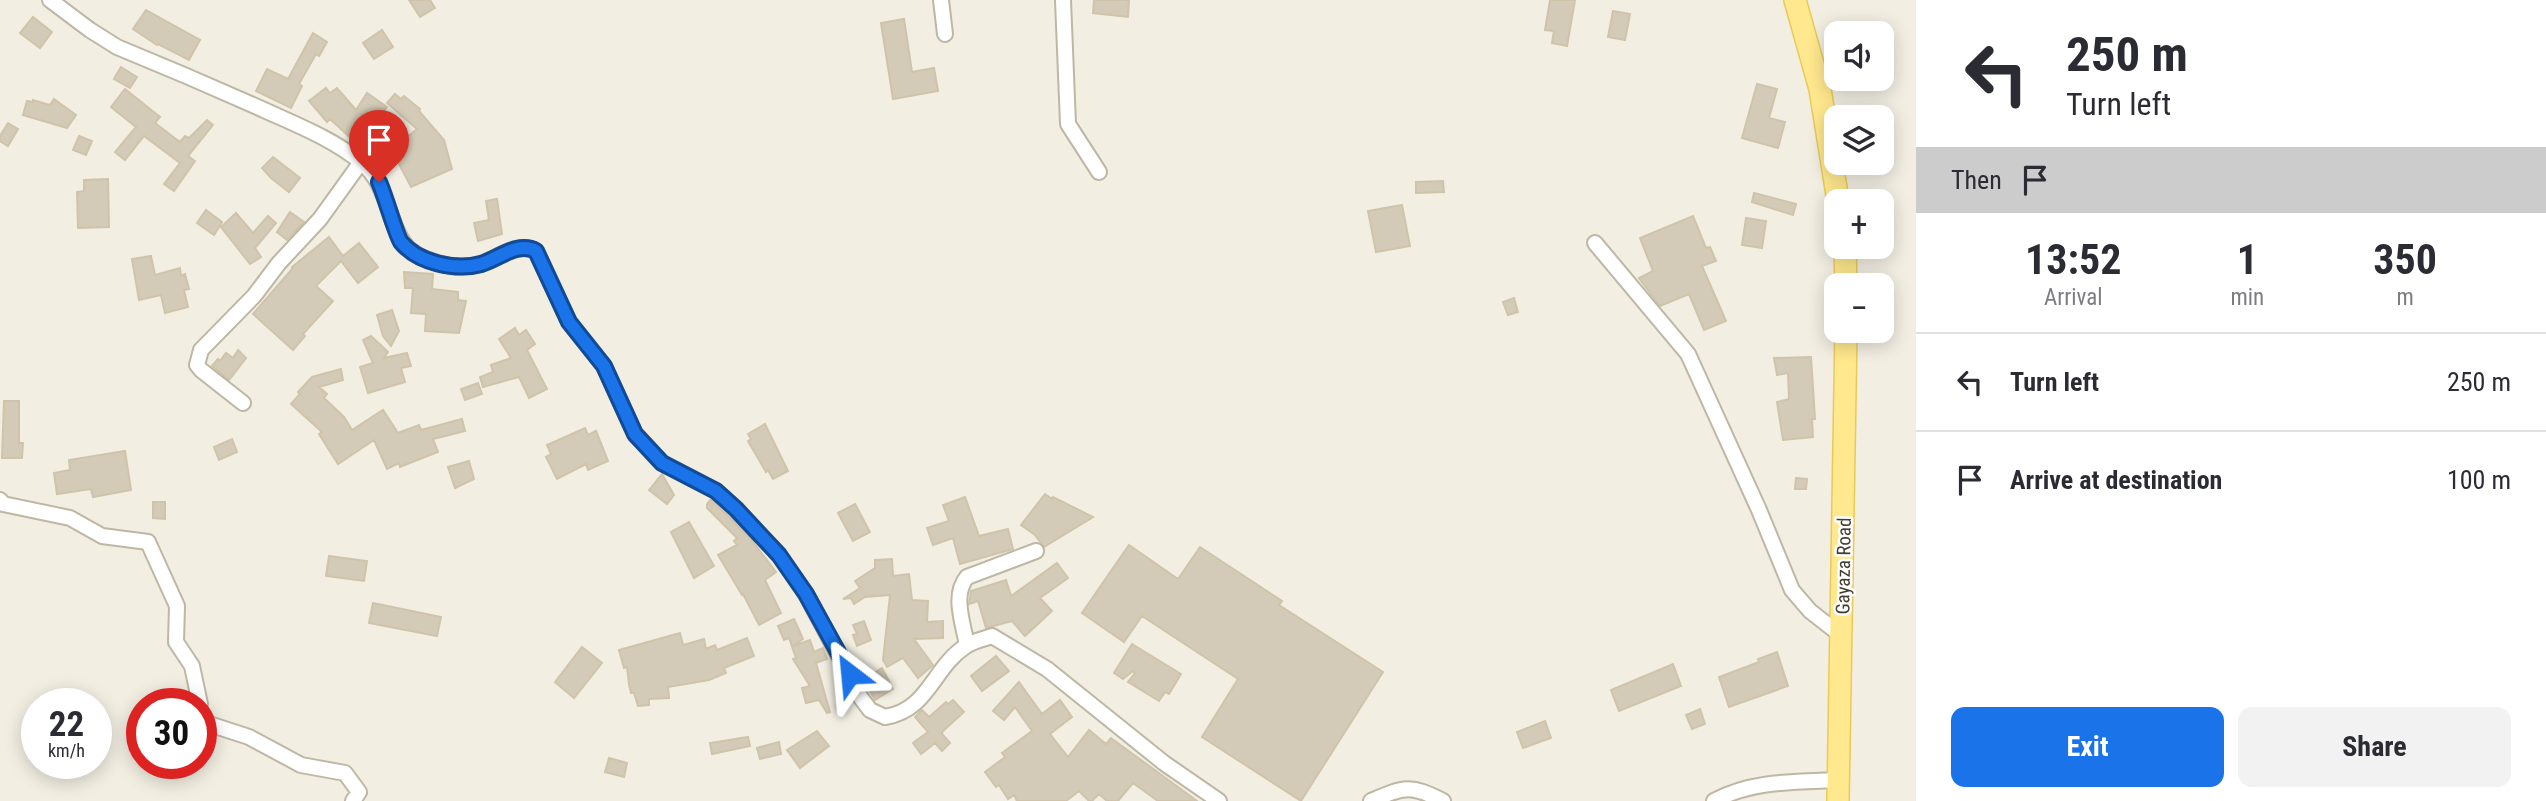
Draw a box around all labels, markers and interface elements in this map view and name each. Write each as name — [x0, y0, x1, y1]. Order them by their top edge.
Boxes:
map controls — [1824, 21, 1894, 343]
button: sound — [1824, 21, 1894, 91]
text: 250 m — [2066, 26, 2188, 83]
icon: left — [1951, 28, 2042, 119]
text: Turn left — [2066, 85, 2171, 123]
button: layers — [1824, 105, 1894, 175]
pin — [349, 110, 409, 182]
icon: arrive — [360, 121, 398, 159]
icon: arrive — [2016, 161, 2054, 199]
text: Then — [1951, 165, 2002, 195]
button: + — [1824, 189, 1894, 259]
text: 13:52 — [2025, 235, 2121, 284]
text: 1 — [2237, 235, 2258, 284]
text: 350 — [2373, 235, 2437, 284]
button: − — [1824, 273, 1894, 343]
text: Arrival — [2044, 284, 2102, 311]
text: min — [2230, 284, 2264, 311]
text: m — [2396, 284, 2414, 311]
icon: left — [1951, 363, 1989, 401]
text: Turn left — [2010, 367, 2099, 397]
text: 250 m — [2447, 367, 2511, 397]
icon: arrive — [1951, 461, 1989, 499]
text: Arrive at destination — [2010, 465, 2222, 495]
text: 100 m — [2447, 465, 2511, 495]
street label: Gayaza Road — [1831, 517, 1856, 615]
position arrow — [813, 637, 887, 711]
speed limit sign: 30 — [126, 688, 217, 779]
text: 22 — [49, 704, 84, 745]
button: Exit — [1951, 707, 2224, 787]
button: Share — [2238, 707, 2511, 787]
text: km/h — [48, 740, 85, 761]

